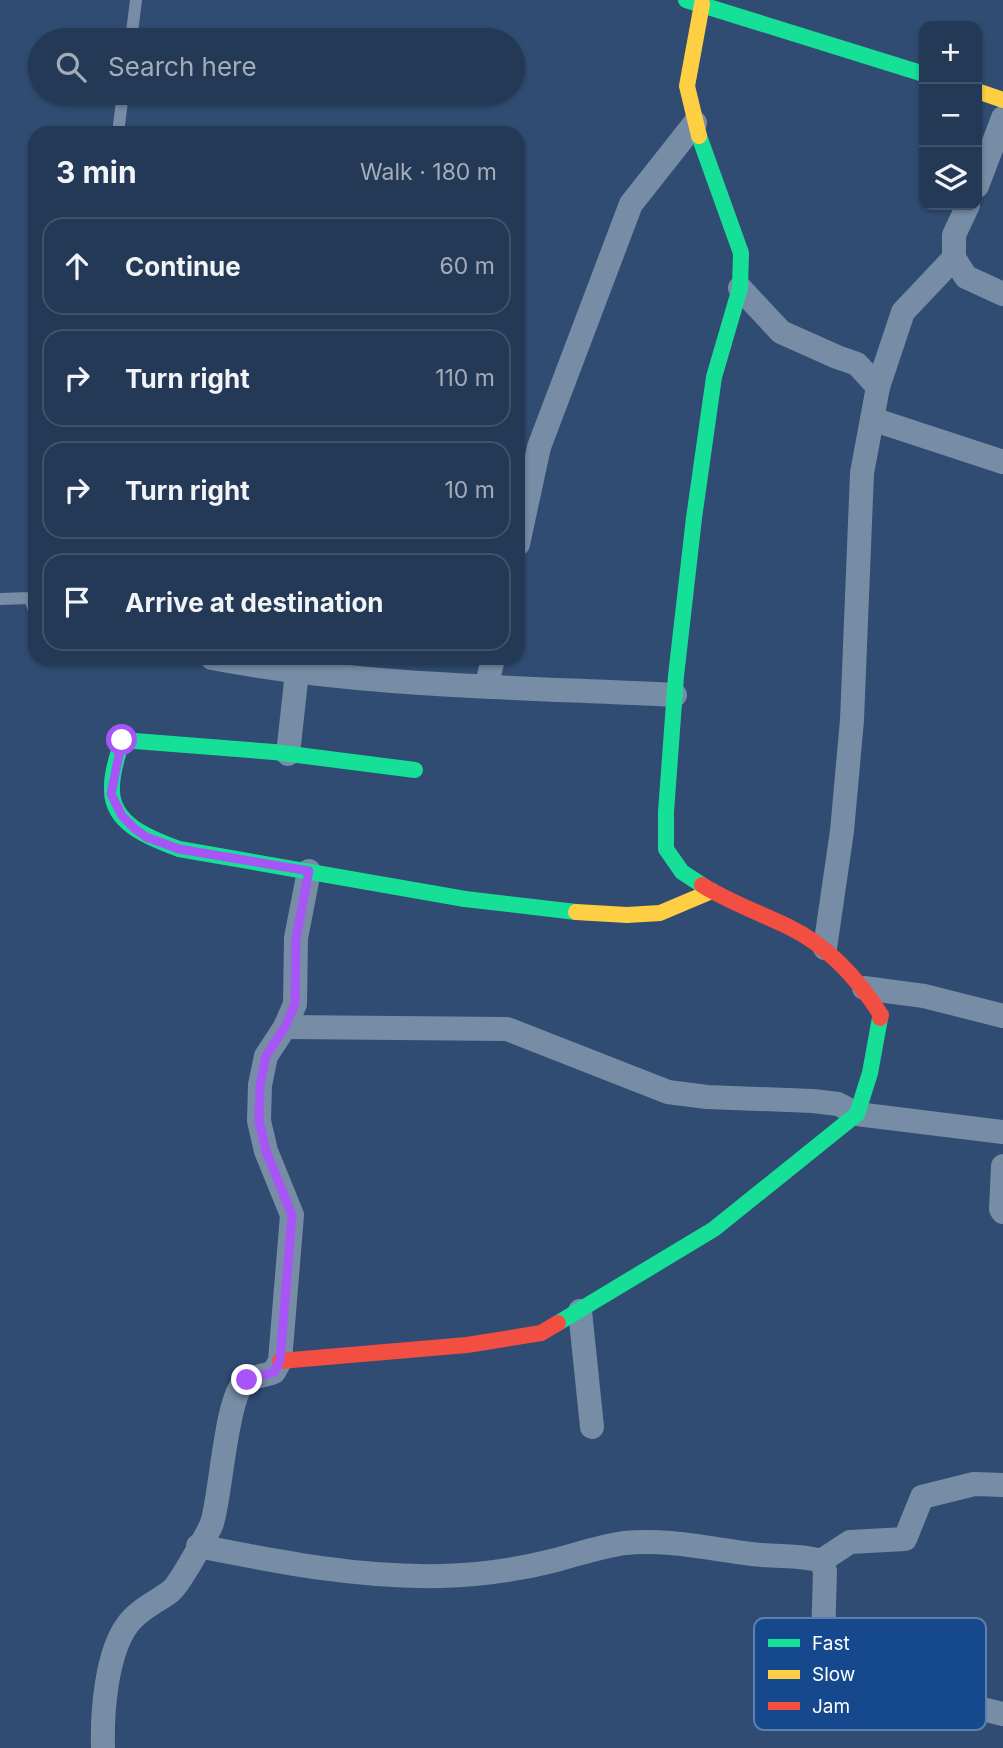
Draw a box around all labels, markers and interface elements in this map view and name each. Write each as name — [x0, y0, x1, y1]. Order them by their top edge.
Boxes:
map controls — [919, 21, 982, 210]
button: + — [919, 21, 982, 84]
search box — [28, 28, 525, 105]
icon: search — [52, 48, 90, 86]
text: Search here — [108, 51, 257, 82]
button: − — [919, 84, 982, 147]
button: layers — [919, 147, 982, 210]
text: 3 min — [56, 154, 137, 190]
text: Walk · 180 m — [360, 158, 497, 186]
icon: ahead — [58, 247, 96, 285]
text: Continue — [125, 251, 241, 282]
text: 60 m — [440, 252, 495, 280]
icon: right — [58, 359, 96, 397]
text: Turn right — [125, 363, 250, 394]
text: 110 m — [435, 364, 495, 392]
icon: right — [58, 471, 96, 509]
text: Turn right — [125, 475, 250, 506]
text: 10 m — [445, 476, 495, 504]
icon: arrive — [58, 583, 96, 621]
text: Arrive at destination — [125, 587, 384, 618]
route start — [106, 724, 137, 755]
route end — [231, 1364, 262, 1395]
legend — [754, 1618, 986, 1730]
text: Fast — [812, 1632, 850, 1655]
text: Slow — [812, 1663, 855, 1686]
text: Jam — [812, 1695, 850, 1718]

